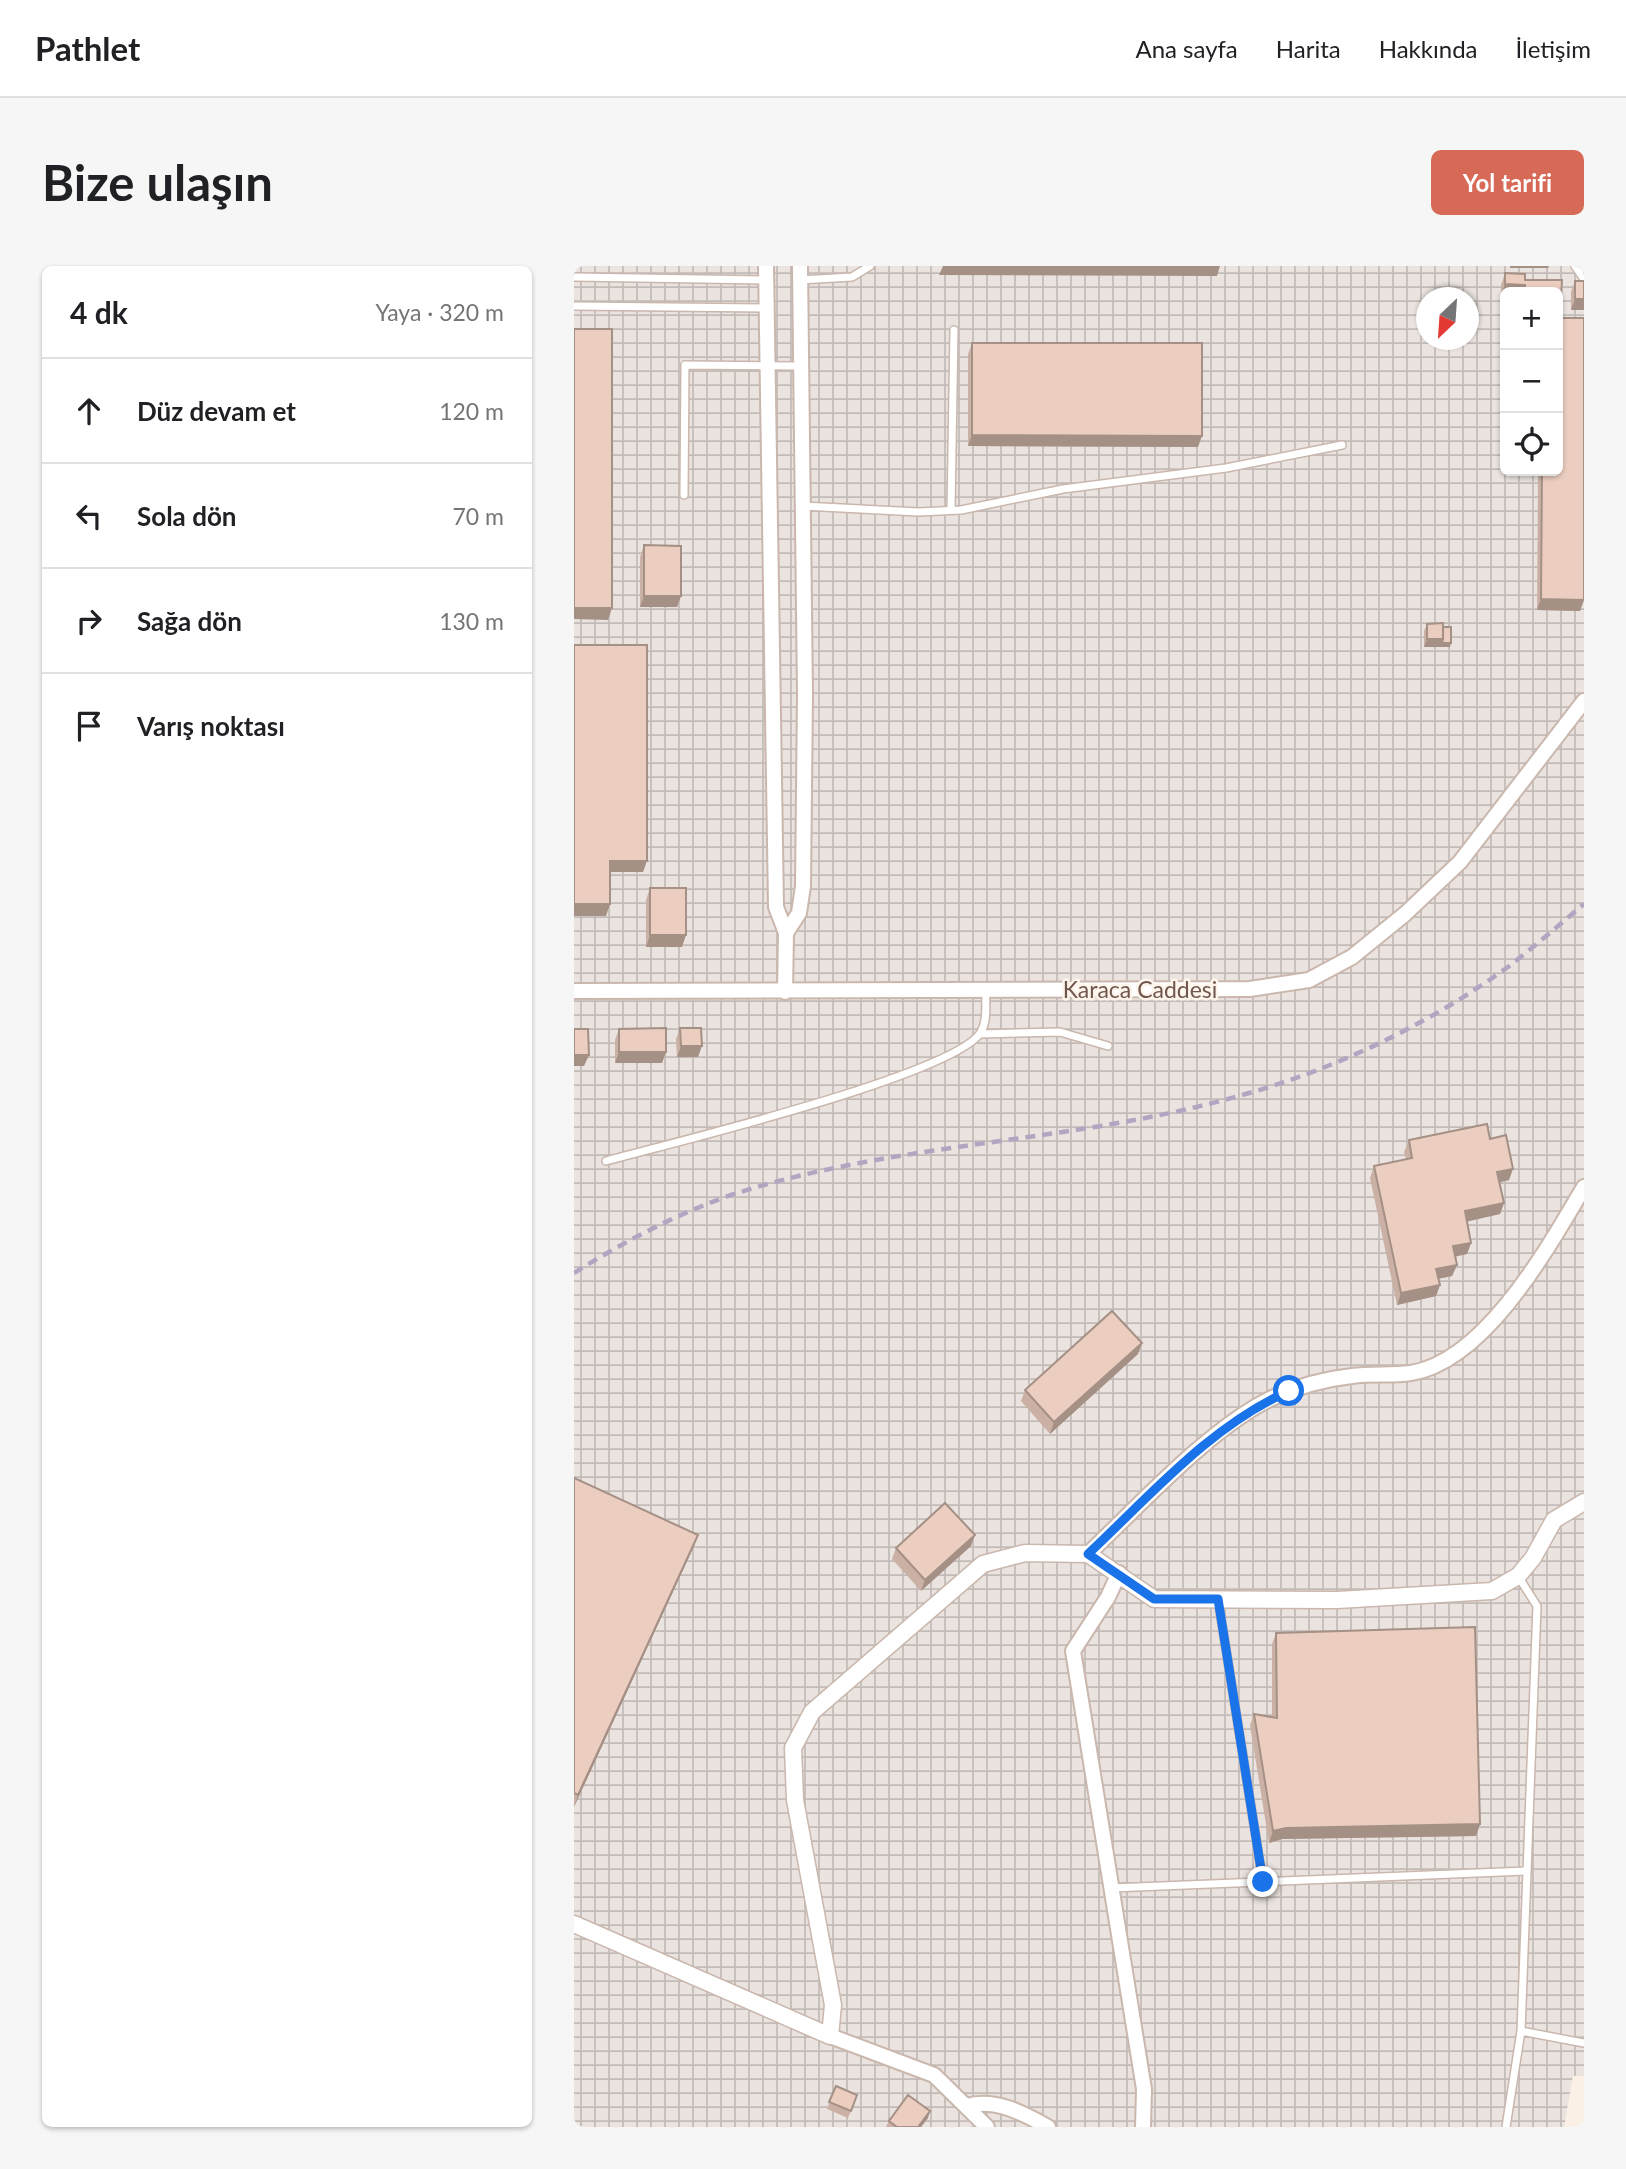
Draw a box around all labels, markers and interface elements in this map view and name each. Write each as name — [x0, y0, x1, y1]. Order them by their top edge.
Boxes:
text: Pathlet — [35, 28, 140, 68]
text: Ana sayfa — [1135, 34, 1238, 63]
text: Harita — [1276, 34, 1341, 63]
text: Hakkında — [1379, 34, 1478, 63]
text: İletişim — [1516, 34, 1591, 63]
button: Yol tarifi — [1431, 150, 1584, 215]
text: Bize ulaşın — [42, 153, 273, 211]
north arrow — [1416, 287, 1479, 350]
map controls — [1500, 287, 1563, 476]
button: + — [1500, 287, 1563, 350]
text: 4 dk — [70, 294, 128, 330]
text: Yaya · 320 m — [375, 298, 504, 326]
button: − — [1500, 350, 1563, 413]
icon: ahead — [70, 392, 108, 430]
text: Düz devam et — [137, 395, 296, 427]
text: 120 m — [439, 397, 504, 425]
button: locate — [1500, 413, 1563, 476]
icon: left — [70, 497, 108, 535]
text: Sola dön — [137, 500, 237, 532]
text: 70 m — [453, 502, 504, 530]
icon: right — [70, 602, 108, 640]
text: Sağa dön — [137, 605, 242, 637]
text: 130 m — [439, 607, 504, 635]
icon: arrive — [70, 707, 108, 745]
text: Varış noktası — [137, 710, 285, 742]
street label: Karaca Caddesi — [1063, 975, 1217, 1003]
route start — [1273, 1375, 1304, 1406]
route end — [1247, 1866, 1278, 1897]

